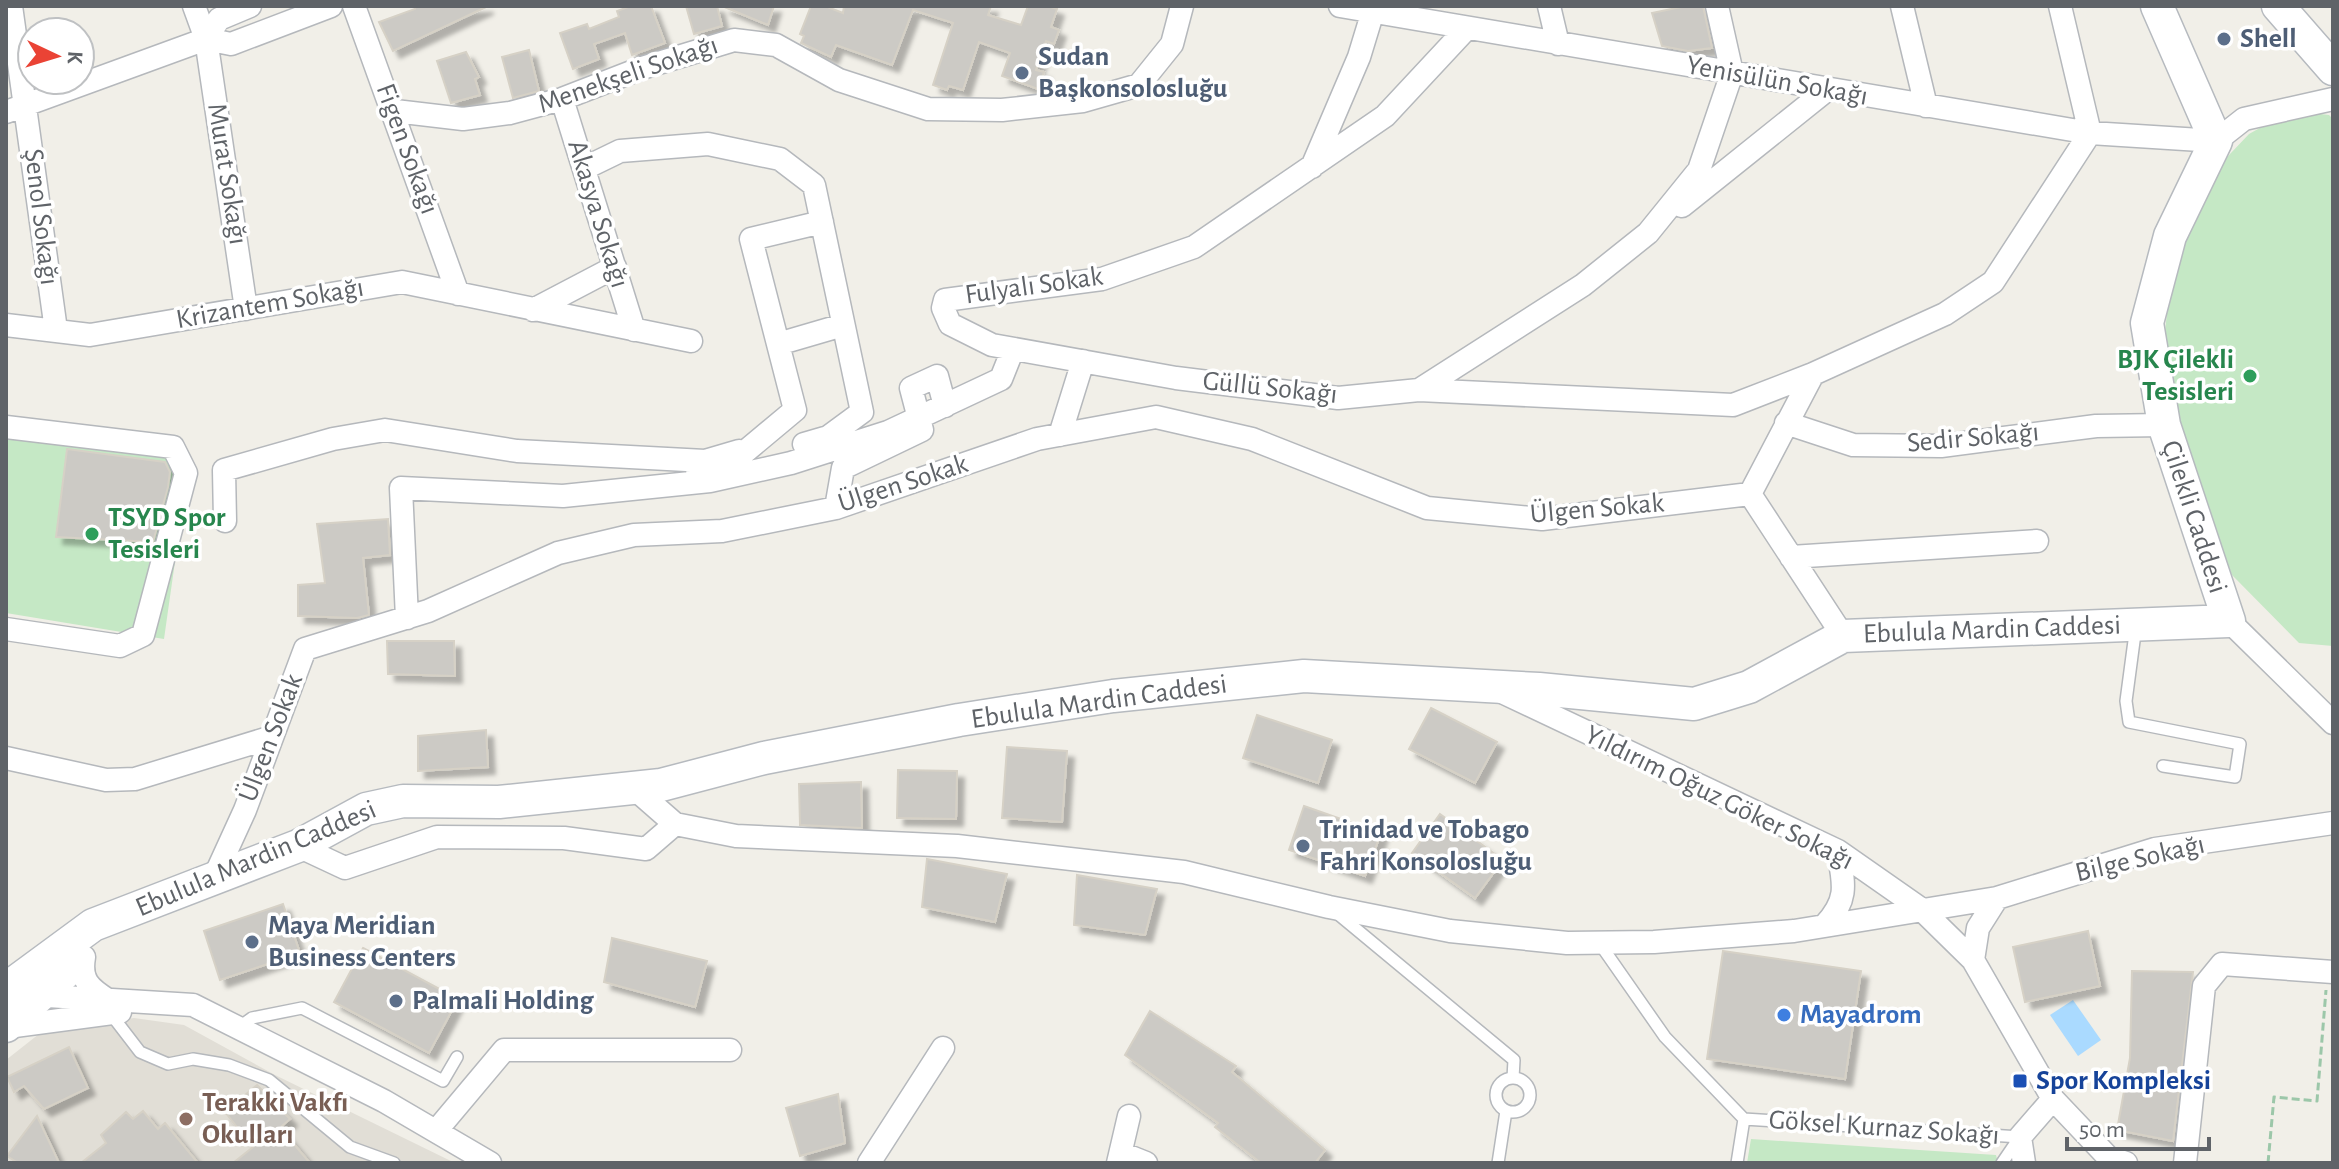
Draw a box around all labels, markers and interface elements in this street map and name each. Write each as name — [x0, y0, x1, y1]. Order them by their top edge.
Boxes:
north arrow — [16, 16, 96, 96]
place label: Shell — [2240, 25, 2297, 53]
marker: Shell — [2215, 30, 2233, 48]
street label: Menekşeli Sokağı — [535, 31, 721, 119]
place label: Sudan Başkonsolosluğu — [1038, 43, 1228, 103]
text: K — [63, 50, 86, 66]
street label: Yenisülün Sokağı — [1684, 51, 1870, 111]
marker: Sudan Başkonsolosluğu — [1013, 64, 1031, 82]
street label: Figen Sokağı — [370, 80, 444, 218]
street label: Murat Sokağı — [202, 101, 252, 247]
street label: Akasya Sokağı — [562, 137, 634, 291]
street label: Şenol Sokağı — [19, 147, 63, 287]
street label: Fulyalı Sokak — [963, 262, 1105, 310]
street label: Krizantem Sokağı — [174, 274, 366, 334]
place label: BJK Çilekli Tesisleri — [2117, 346, 2234, 406]
street label: Güllü Sokağı — [1201, 367, 1339, 409]
marker: BJK Çilekli Tesisleri — [2241, 367, 2259, 385]
street label: Sedir Sokağı — [1906, 418, 2040, 458]
street label: Çilekli Caddesi — [2156, 437, 2232, 597]
street label: Ülgen Sokak — [834, 448, 971, 518]
street label: Ülgen Sokak — [1529, 487, 1665, 529]
place label: TSYD Spor Tesisleri — [108, 504, 226, 564]
marker: TSYD Spor Tesisleri — [83, 525, 101, 543]
street label: Ebulula Mardin Caddesi — [1863, 612, 2121, 648]
street label: Ülgen Sokak — [232, 669, 308, 806]
street label: Ebulula Mardin Caddesi — [969, 670, 1229, 734]
street label: Yıldırım Oğuz Göker Sokağı — [1580, 721, 1858, 875]
street label: Ebulula Mardin Caddesi — [132, 796, 380, 922]
place label: Trinidad ve Tobago Fahri Konsolosluğu — [1319, 816, 1532, 876]
street label: Bilge Sokağı — [2073, 831, 2207, 887]
marker: Trinidad ve Tobago Fahri Konsolosluğu — [1294, 837, 1312, 855]
place label: Maya Meridian Business Centers — [268, 912, 456, 972]
marker: Maya Meridian Business Centers — [243, 933, 261, 951]
place label: Palmali Holding — [412, 987, 595, 1015]
marker: Palmali Holding — [387, 992, 405, 1010]
place label: Mayadrom — [1800, 1001, 1922, 1029]
marker: Mayadrom — [1775, 1006, 1793, 1024]
place label: Spor Kompleksi — [2036, 1067, 2211, 1095]
marker: Spor Kompleksi — [2011, 1072, 2029, 1090]
place label: Terakki Vakfı Okulları — [202, 1089, 348, 1149]
scale bar — [2067, 1101, 2209, 1151]
street label: Göksel Kurnaz Sokağı — [1768, 1106, 2000, 1150]
marker: Terakki Vakfı Okulları — [177, 1110, 195, 1128]
text: 50 m — [2079, 1118, 2125, 1142]

